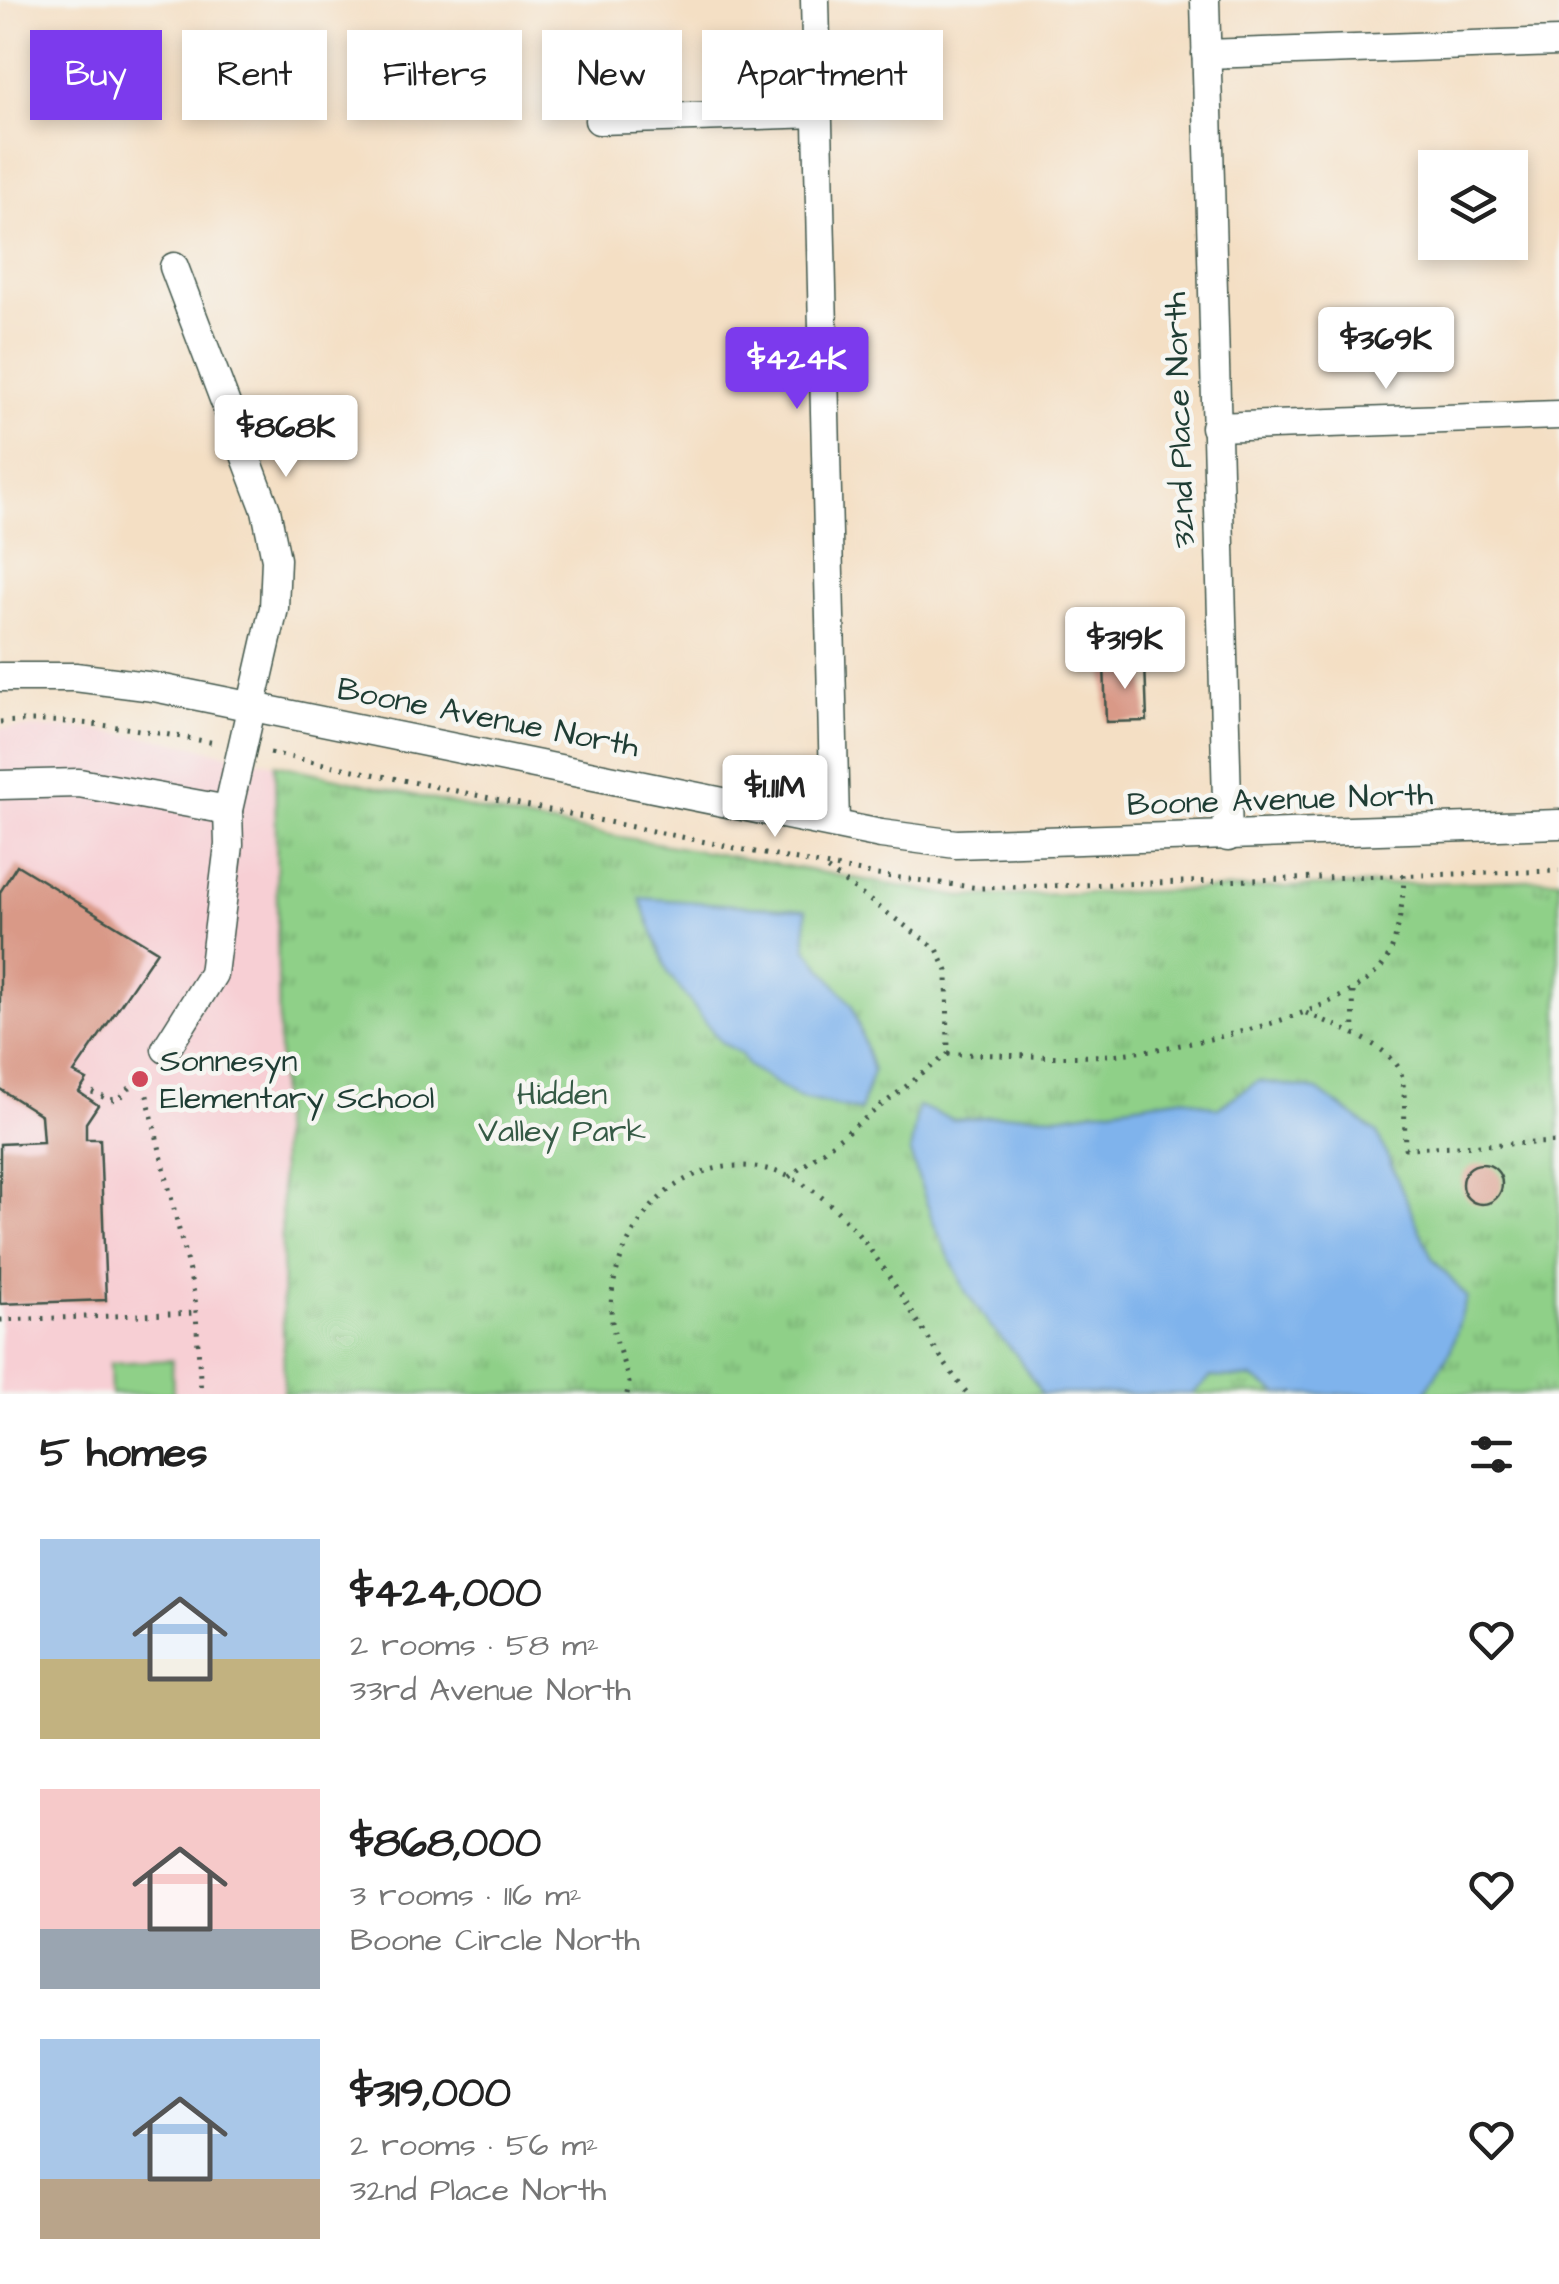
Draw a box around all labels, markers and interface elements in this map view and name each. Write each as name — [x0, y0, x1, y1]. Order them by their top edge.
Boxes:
chip: Buy — [30, 30, 162, 120]
chip: Rent — [182, 30, 327, 120]
chip: Filters — [347, 30, 522, 120]
chip: New — [542, 30, 682, 120]
chip: Apartment — [702, 30, 943, 120]
map controls — [1418, 150, 1528, 260]
button: layers — [1418, 150, 1528, 260]
street label: 32nd Place North — [1153, 291, 1207, 549]
pin: $369K — [1316, 307, 1456, 392]
text: $369K — [1340, 317, 1432, 362]
pin: $424K — [727, 327, 867, 412]
text: $424K — [747, 337, 847, 382]
pin: $868K — [216, 395, 356, 480]
text: $868K — [237, 405, 335, 450]
pin: $319K — [1055, 607, 1195, 692]
text: $319K — [1087, 617, 1163, 662]
street label: Boone Avenue North — [333, 667, 643, 769]
pin: $1.11M — [694, 755, 856, 840]
text: $1.11M — [744, 765, 806, 810]
street label: Boone Avenue North — [1126, 772, 1434, 828]
place label: Sonnesyn Elementary School — [160, 1039, 434, 1121]
marker: Sonnesyn Elementary School — [129, 1068, 151, 1090]
park label: Hidden Valley Park — [478, 1072, 646, 1154]
text: 5 homes — [40, 1425, 207, 1483]
icon: filters — [1464, 1427, 1519, 1482]
text: $424,000 — [350, 1565, 542, 1623]
icon: home — [120, 1579, 240, 1699]
icon: heart — [1464, 1612, 1519, 1667]
text: 2 rooms · 58 m² — [350, 1623, 599, 1668]
text: 33rd Avenue North — [350, 1668, 631, 1713]
text: $868,000 — [350, 1815, 541, 1873]
icon: home — [120, 1829, 240, 1949]
icon: heart — [1464, 1862, 1519, 1917]
text: 3 rooms · 116 m² — [350, 1873, 582, 1918]
text: Boone Circle North — [350, 1918, 640, 1963]
text: $319,000 — [350, 2065, 511, 2123]
icon: home — [120, 2079, 240, 2199]
icon: heart — [1464, 2112, 1519, 2167]
text: 2 rooms · 56 m² — [350, 2123, 598, 2168]
text: 32nd Place North — [350, 2168, 606, 2213]

